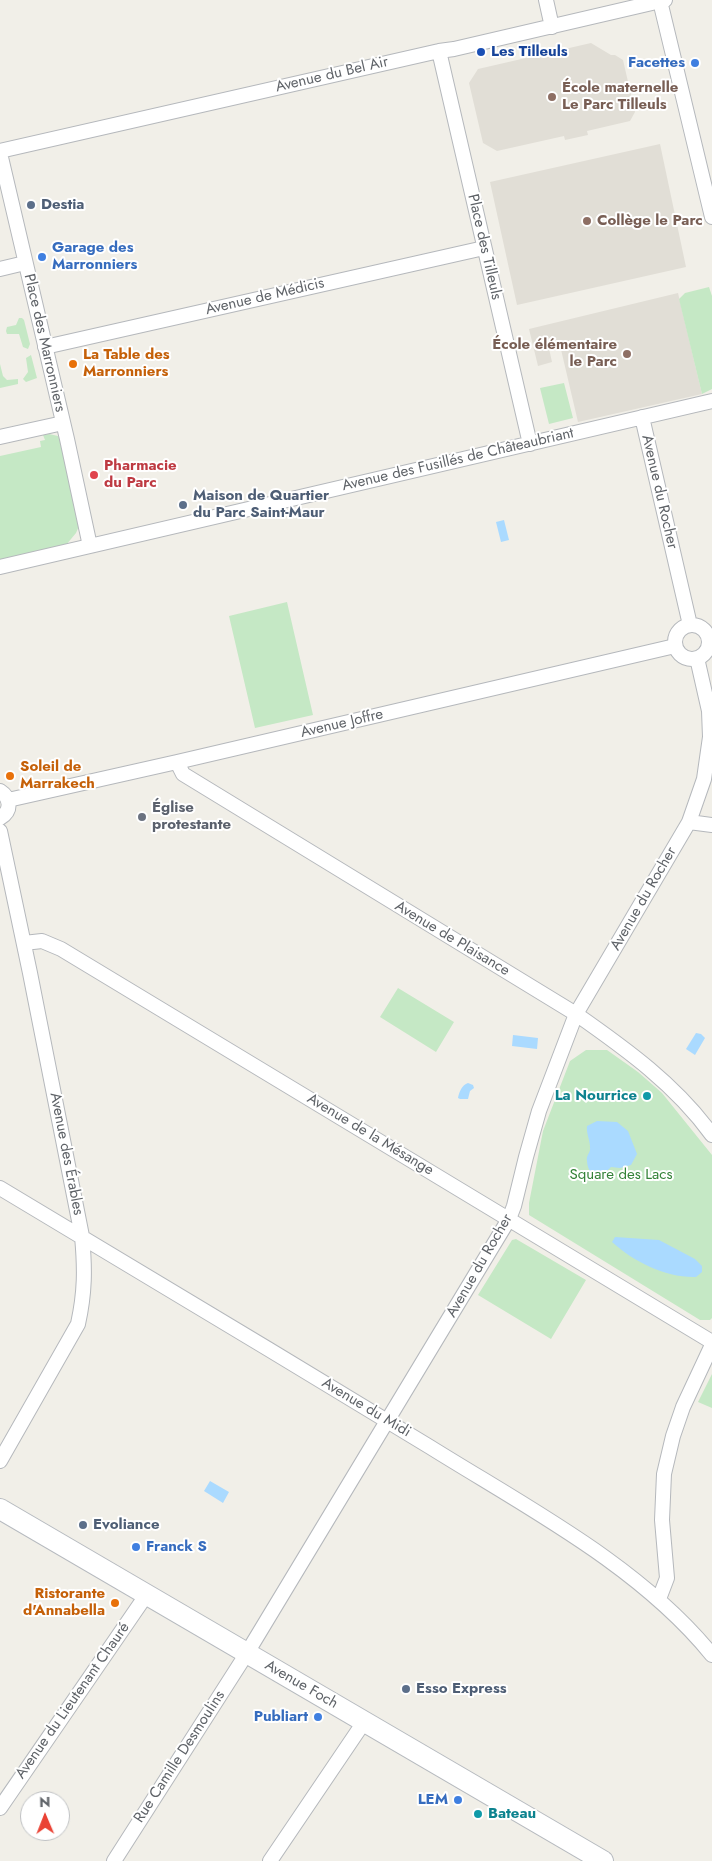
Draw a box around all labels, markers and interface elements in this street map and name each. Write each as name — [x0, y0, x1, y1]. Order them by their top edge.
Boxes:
place label: Les Tilleuls — [491, 43, 568, 61]
marker: Les Tilleuls — [475, 46, 487, 58]
street label: Avenue du Bel Air — [274, 53, 390, 97]
place label: Facettes — [628, 54, 685, 72]
marker: Facettes — [689, 57, 701, 69]
place label: École maternelle Le Parc Tilleuls — [562, 79, 678, 114]
marker: École maternelle Le Parc Tilleuls — [546, 91, 558, 103]
street label: Place des Tilleuls — [463, 192, 505, 302]
place label: Destia — [41, 196, 84, 214]
marker: Destia — [25, 199, 37, 211]
place label: Collège le Parc — [597, 212, 703, 230]
marker: Collège le Parc — [581, 215, 593, 227]
place label: Garage des Marronniers — [52, 239, 137, 274]
marker: Garage des Marronniers — [36, 251, 48, 263]
street label: Place des Marronniers — [19, 272, 69, 414]
street label: Avenue de Médicis — [204, 275, 326, 319]
place label: École élémentaire le Parc — [492, 336, 617, 371]
place label: La Table des Marronniers — [83, 346, 170, 381]
marker: École élémentaire le Parc — [621, 348, 633, 360]
marker: La Table des Marronniers — [67, 358, 79, 370]
street label: Avenue des Fusillés de Châteaubriant — [340, 425, 576, 495]
street label: Avenue du Rocher — [637, 433, 681, 551]
place label: Pharmacie du Parc — [104, 457, 177, 492]
marker: Pharmacie du Parc — [88, 469, 100, 481]
place label: Maison de Quartier du Parc Saint-Maur — [193, 487, 329, 522]
marker: Maison de Quartier du Parc Saint-Maur — [177, 499, 189, 511]
street label: Avenue Joffre — [299, 706, 385, 742]
place label: Soleil de Marrakech — [20, 758, 95, 793]
marker: Soleil de Marrakech — [4, 770, 16, 782]
place label: Église protestante — [152, 799, 231, 834]
marker: Église protestante — [136, 811, 148, 823]
street label: Avenue du Rocher — [607, 844, 681, 954]
street label: Avenue de Plaisance — [391, 898, 513, 980]
place label: La Nourrice — [555, 1087, 637, 1105]
street label: Avenue de la Mésange — [303, 1090, 437, 1180]
marker: La Nourrice — [641, 1090, 653, 1102]
street label: Avenue des Érables — [45, 1091, 87, 1217]
park label: Square des Lacs — [569, 1166, 673, 1184]
street label: Avenue du Rocher — [443, 1211, 517, 1321]
street label: Avenue du Midi — [318, 1374, 414, 1442]
place label: Evoliance — [93, 1516, 159, 1534]
marker: Evoliance — [77, 1519, 89, 1531]
place label: Franck S — [146, 1538, 207, 1556]
marker: Franck S — [130, 1541, 142, 1553]
place label: Ristorante d'Annabella — [23, 1585, 105, 1620]
marker: Ristorante d'Annabella — [109, 1597, 121, 1609]
street label: Avenue du Lieutenant Chauré — [12, 1619, 134, 1783]
street label: Avenue Foch — [261, 1657, 341, 1713]
place label: Esso Express — [416, 1680, 507, 1698]
marker: Esso Express — [400, 1683, 412, 1695]
street label: Rue Camille Desmoulins — [131, 1688, 229, 1826]
place label: Publiart — [254, 1708, 308, 1726]
marker: Publiart — [312, 1711, 324, 1723]
north arrow — [20, 1791, 70, 1841]
place label: LEM — [418, 1791, 448, 1809]
text: N — [39, 1792, 50, 1812]
marker: LEM — [452, 1794, 464, 1806]
place label: Bateau — [488, 1805, 536, 1823]
marker: Bateau — [472, 1808, 484, 1820]

